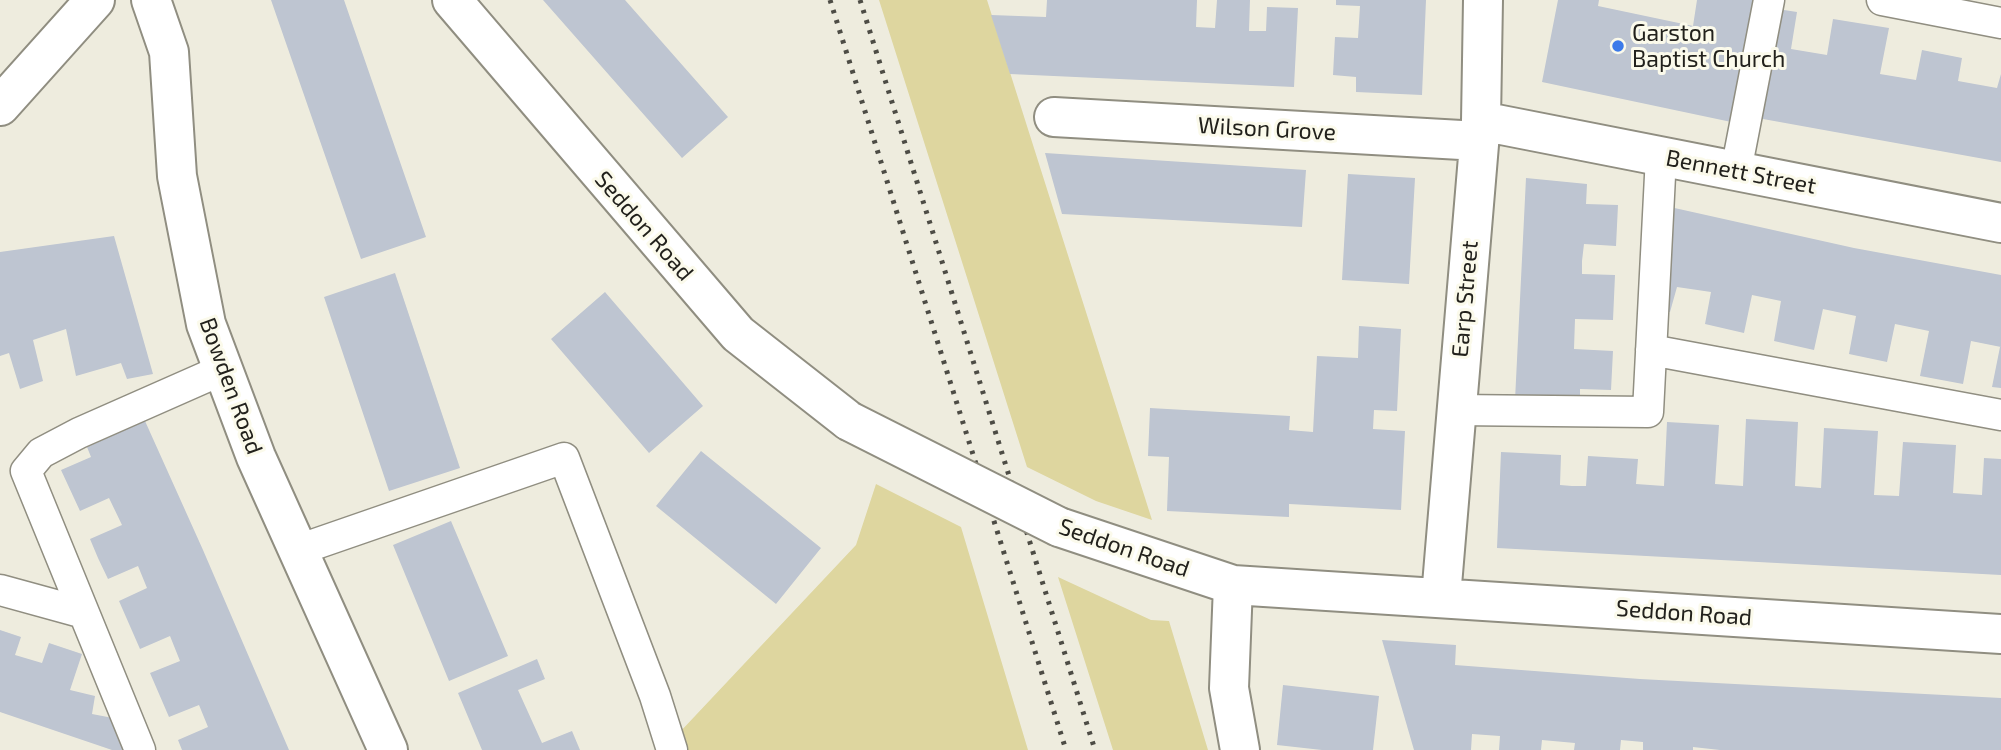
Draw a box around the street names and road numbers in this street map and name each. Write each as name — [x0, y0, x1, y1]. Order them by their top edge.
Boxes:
street label: Wilson Grove — [1197, 112, 1337, 146]
street label: Bennett Street — [1664, 144, 1818, 200]
street label: Seddon Road — [589, 166, 699, 286]
street label: Earp Street — [1446, 239, 1484, 359]
street label: Bowden Road — [194, 314, 268, 458]
street label: Seddon Road — [1055, 513, 1193, 583]
street label: Seddon Road — [1615, 594, 1753, 632]

